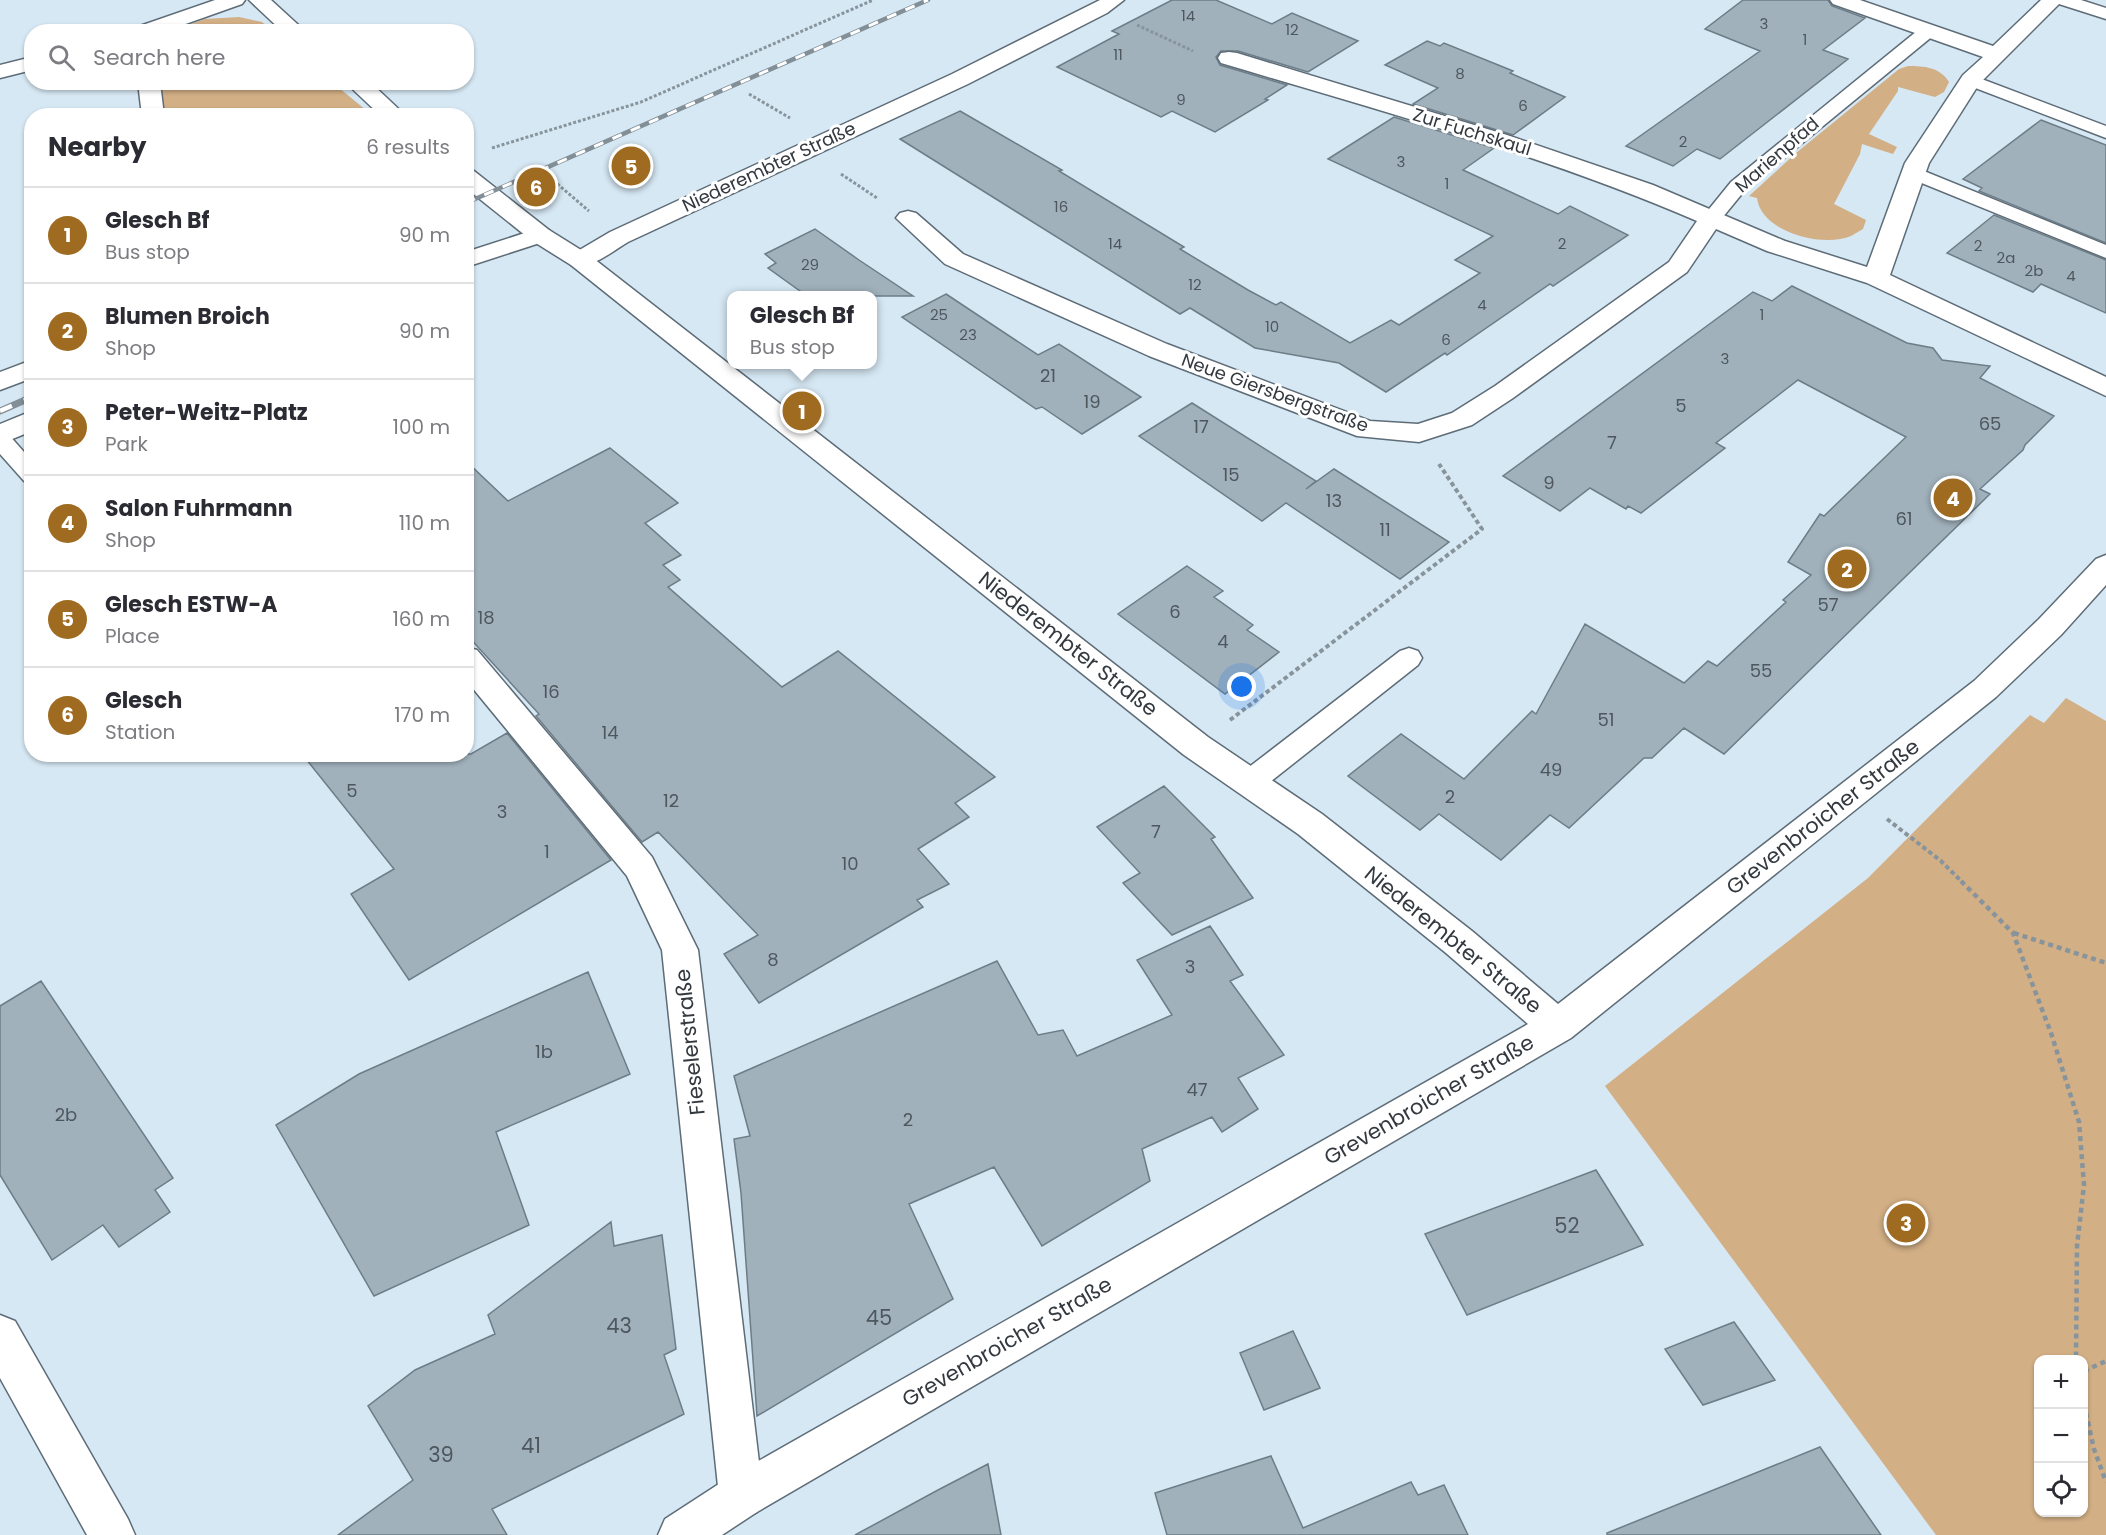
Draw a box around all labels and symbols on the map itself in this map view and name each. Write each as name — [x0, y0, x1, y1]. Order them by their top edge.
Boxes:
house number: 14 — [1181, 5, 1195, 26]
house number: 3 — [1760, 13, 1768, 34]
house number: 12 — [1285, 19, 1299, 40]
house number: 1 — [1803, 29, 1807, 50]
house number: 11 — [1113, 44, 1123, 65]
house number: 8 — [1455, 63, 1465, 84]
house number: 9 — [1176, 89, 1186, 110]
house number: 6 — [1518, 95, 1528, 116]
street label: Zur Fuchskaul — [1410, 102, 1534, 161]
street label: Marienpfad — [1729, 111, 1824, 198]
street label: Niederembter Straße — [678, 115, 860, 218]
house number: 2 — [1679, 131, 1687, 152]
pin: 5 — [612, 144, 650, 188]
house number: 3 — [1397, 151, 1405, 172]
pin: 6 — [516, 164, 556, 210]
house number: 1 — [1445, 173, 1449, 194]
house number: 16 — [1054, 196, 1068, 217]
house number: 14 — [1108, 233, 1122, 254]
house number: 2 — [1558, 233, 1566, 254]
house number: 2 — [1974, 235, 1982, 256]
house number: 2a — [1997, 247, 2015, 268]
house number: 29 — [801, 254, 819, 275]
house number: 2b — [2025, 260, 2043, 281]
house number: 4 — [2066, 265, 2076, 286]
house number: 12 — [1188, 274, 1202, 295]
house number: 4 — [1477, 294, 1487, 315]
house number: 25 — [930, 304, 948, 325]
house number: 1 — [1760, 304, 1764, 325]
house number: 10 — [1265, 316, 1279, 337]
house number: 23 — [959, 324, 977, 345]
house number: 6 — [1441, 329, 1451, 350]
street label: Neue Giersbergstraße — [1178, 347, 1372, 438]
house number: 3 — [1721, 348, 1729, 369]
house number: 21 — [1040, 363, 1056, 388]
pin: 1 — [782, 388, 822, 434]
house number: 19 — [1083, 389, 1101, 414]
house number: 5 — [1675, 393, 1687, 418]
house number: 65 — [1979, 411, 2001, 436]
house number: 17 — [1193, 414, 1209, 439]
house number: 7 — [1607, 430, 1617, 455]
house number: 15 — [1222, 462, 1240, 487]
house number: 9 — [1543, 470, 1555, 495]
pin: 4 — [1934, 476, 1972, 520]
house number: 13 — [1326, 488, 1342, 513]
house number: 61 — [1895, 506, 1913, 531]
house number: 11 — [1379, 517, 1391, 542]
pin: 2 — [1828, 546, 1866, 592]
street label: Niederembter Straße — [973, 564, 1164, 723]
house number: 57 — [1817, 592, 1839, 617]
house number: 6 — [1169, 599, 1181, 624]
house number: 18 — [477, 605, 495, 630]
house number: 4 — [1217, 629, 1229, 654]
house number: 55 — [1750, 658, 1772, 683]
your location — [1227, 672, 1256, 701]
house number: 16 — [542, 679, 560, 704]
house number: 51 — [1597, 707, 1615, 732]
house number: 14 — [601, 720, 619, 745]
street label: Grevenbroicher Straße — [1720, 732, 1925, 901]
house number: 49 — [1540, 757, 1562, 782]
house number: 5 — [346, 778, 358, 803]
house number: 2 — [1445, 784, 1455, 809]
house number: 12 — [663, 788, 679, 813]
house number: 3 — [497, 799, 507, 824]
house number: 7 — [1151, 819, 1161, 844]
house number: 1 — [544, 839, 550, 864]
house number: 10 — [841, 851, 859, 876]
street label: Niederembter Straße — [1359, 859, 1548, 1020]
house number: 8 — [767, 947, 779, 972]
house number: 3 — [1185, 954, 1195, 979]
street label: Fieselerstraße — [667, 968, 712, 1117]
street label: Grevenbroicher Straße — [1318, 1027, 1539, 1172]
house number: 1b — [535, 1039, 553, 1064]
house number: 47 — [1186, 1077, 1208, 1102]
house number: 2b — [55, 1102, 77, 1127]
house number: 2 — [903, 1107, 913, 1132]
pin: 3 — [1886, 1200, 1926, 1246]
house number: 52 — [1554, 1211, 1580, 1240]
street label: Grevenbroicher Straße — [896, 1269, 1117, 1414]
house number: 45 — [866, 1303, 892, 1332]
house number: 43 — [606, 1311, 632, 1340]
house number: 41 — [521, 1431, 541, 1460]
house number: 39 — [428, 1440, 454, 1469]

